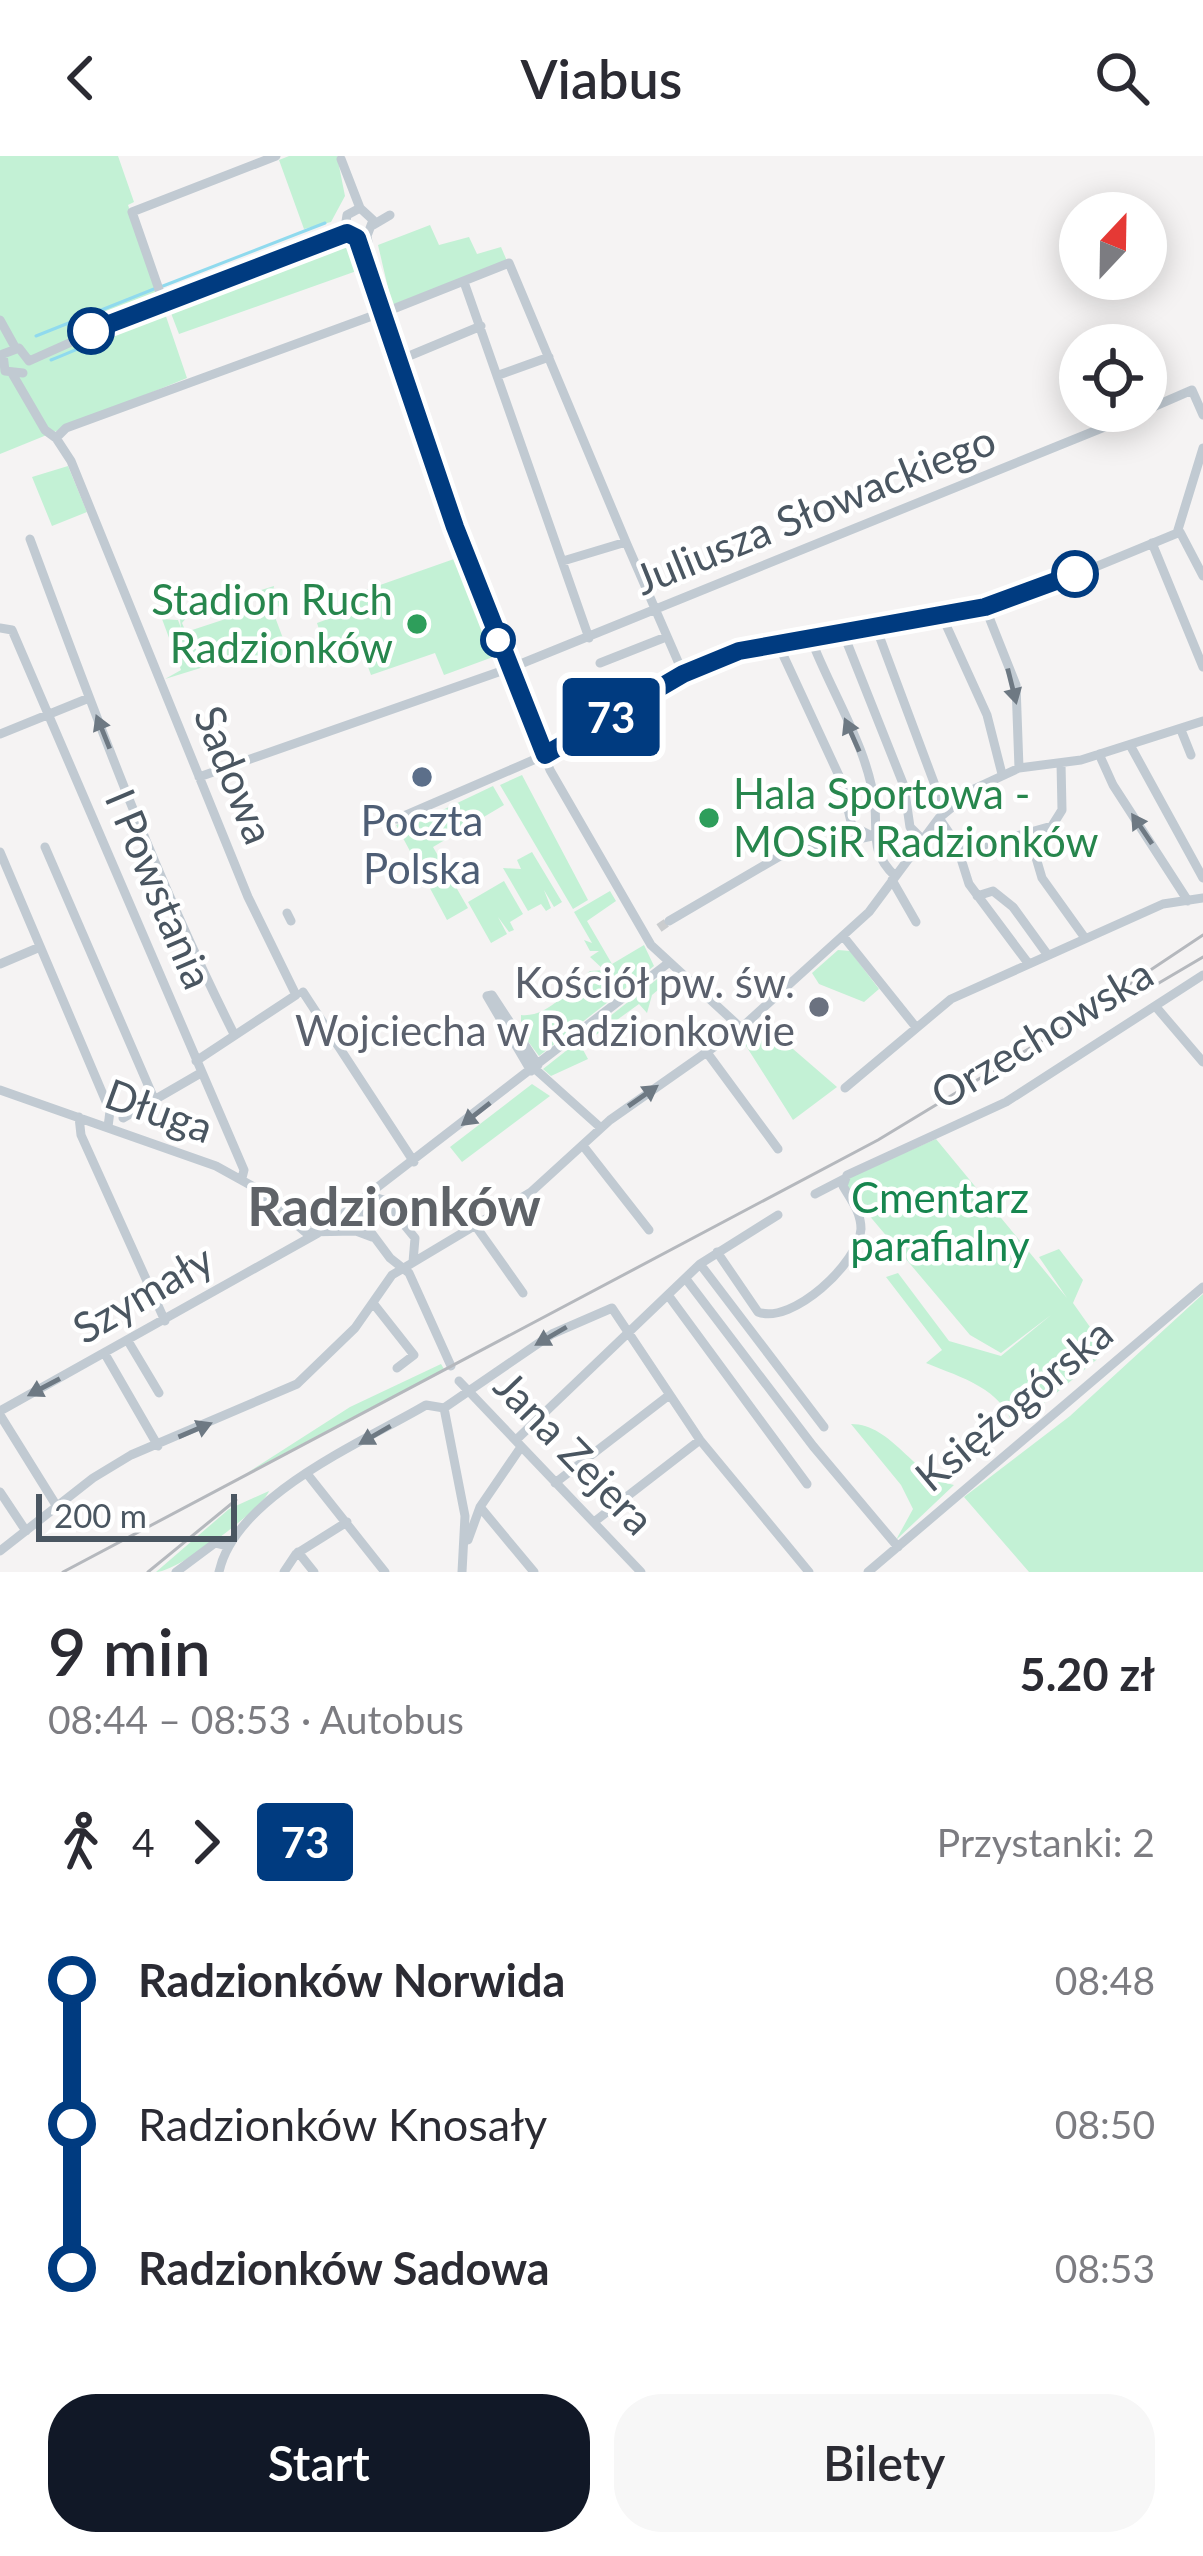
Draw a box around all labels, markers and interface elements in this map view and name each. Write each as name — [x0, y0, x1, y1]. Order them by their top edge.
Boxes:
icon: back — [48, 45, 114, 111]
icon: search — [1089, 45, 1155, 111]
text: Viabus — [521, 46, 682, 111]
north arrow — [1059, 192, 1167, 300]
map controls — [1059, 192, 1167, 432]
unlabelled marker — [69, 309, 113, 353]
button: locate — [1059, 324, 1167, 432]
street label: Juliusza Słowackiego — [627, 414, 1002, 604]
unlabelled marker — [1053, 552, 1097, 596]
place label: Stadion Ruch Radzionków — [151, 574, 393, 672]
marker: Stadion Ruch Radzionków — [404, 611, 430, 637]
unlabelled marker — [482, 624, 514, 656]
one-way arrow — [1003, 668, 1022, 705]
line badge: 73 — [557, 678, 665, 756]
text: 73 — [587, 692, 635, 742]
street label: Sadowa — [185, 699, 285, 851]
one-way arrow — [93, 714, 112, 750]
one-way arrow — [842, 718, 862, 753]
marker: Poczta Polska — [409, 764, 435, 790]
place label: Hala Sportowa - MOSiR Radzionków — [733, 768, 1098, 866]
street label: I Powstania — [96, 782, 224, 996]
place label: Poczta Polska — [361, 795, 483, 893]
marker: Hala Sportowa - MOSiR Radzionków — [696, 805, 722, 831]
one-way arrow — [1131, 812, 1153, 845]
street label: Orzechowska — [922, 947, 1161, 1119]
place label: Kościół pw. św. Wojciecha w Radzionkowie — [295, 957, 795, 1055]
marker: Kościół pw. św. Wojciecha w Radzionkowie — [806, 994, 832, 1020]
street label: Długa — [99, 1068, 220, 1152]
one-way arrow — [627, 1086, 660, 1108]
one-way arrow — [460, 1101, 491, 1126]
park label: Cmentarz parafialny — [850, 1172, 1030, 1270]
district label: Radzionków — [247, 1173, 541, 1238]
street label: Szymały — [64, 1233, 221, 1353]
street label: Księżogórska — [905, 1308, 1122, 1501]
one-way arrow — [534, 1325, 567, 1346]
street label: Jana Zejera — [485, 1360, 665, 1544]
one-way arrow — [27, 1376, 62, 1397]
one-way arrow — [177, 1420, 213, 1439]
one-way arrow — [358, 1424, 392, 1445]
scale bar — [36, 1488, 237, 1541]
text: 200 m — [54, 1495, 147, 1535]
text: 9 min — [48, 1611, 211, 1690]
text: 5.20 zł — [1020, 1647, 1155, 1701]
text: 08:44 – 08:53 · Autobus — [48, 1696, 464, 1742]
icon: walk — [48, 1809, 114, 1875]
icon: forward — [173, 1809, 239, 1875]
text: 73 — [281, 1817, 329, 1867]
text: 4 — [132, 1819, 155, 1865]
text: Przystanki: 2 — [937, 1819, 1155, 1865]
text: Radzionków Norwida — [138, 1953, 565, 2007]
text: 08:48 — [1055, 1957, 1155, 2003]
text: Radzionków Knosały — [138, 2097, 547, 2151]
text: 08:50 — [1055, 2101, 1155, 2147]
text: Radzionków Sadowa — [138, 2241, 550, 2295]
text: 08:53 — [1055, 2245, 1155, 2291]
button: Start — [48, 2394, 590, 2532]
button: Bilety — [614, 2394, 1155, 2532]

